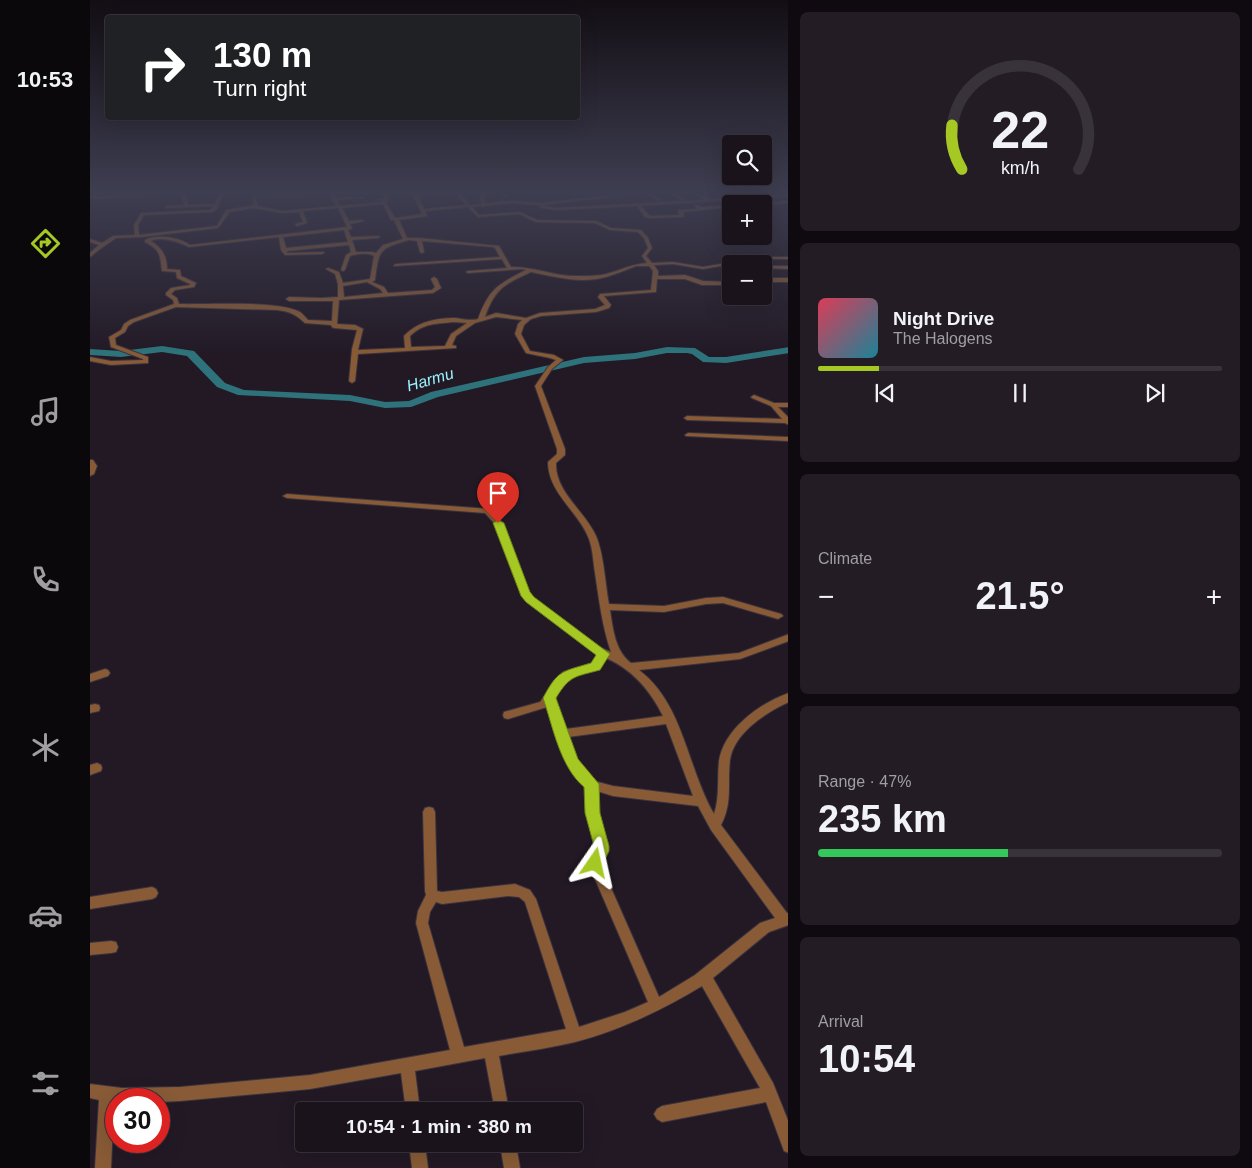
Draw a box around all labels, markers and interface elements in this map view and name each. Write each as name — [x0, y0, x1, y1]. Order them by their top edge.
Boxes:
icon: right — [130, 35, 195, 100]
text: 130 m — [213, 35, 312, 74]
text: 10:53 — [17, 67, 73, 92]
text: Turn right — [213, 76, 306, 101]
text: 22 — [991, 101, 1049, 159]
map controls — [722, 135, 772, 305]
button: search — [722, 135, 772, 185]
text: km/h — [1001, 158, 1039, 178]
button: + — [722, 195, 772, 245]
icon: directions — [28, 226, 63, 261]
button: − — [722, 255, 772, 305]
text: Night Drive — [893, 308, 994, 329]
text: The Halogens — [893, 330, 993, 347]
water label: Harmu — [405, 365, 456, 394]
icon: previous — [871, 379, 899, 407]
icon: pause — [1006, 379, 1034, 407]
icon: next — [1141, 379, 1169, 407]
icon: music — [28, 394, 63, 429]
pin — [477, 472, 519, 523]
icon: arrive — [484, 479, 512, 507]
text: Climate — [818, 550, 872, 567]
icon: phone — [28, 562, 63, 597]
text: 21.5° — [975, 575, 1065, 617]
text: − — [818, 581, 834, 612]
text: + — [1206, 581, 1222, 612]
icon: climate — [28, 730, 63, 765]
text: Range · 47% — [818, 773, 911, 790]
text: 235 km — [818, 798, 947, 840]
position arrow — [568, 836, 620, 888]
icon: car — [28, 898, 63, 933]
text: Arrival — [818, 1013, 863, 1030]
text: 10:54 — [818, 1038, 915, 1080]
icon: filters — [28, 1066, 63, 1101]
speed limit sign: 30 — [105, 1088, 170, 1153]
text: 10:54 · 1 min · 380 m — [346, 1116, 532, 1137]

